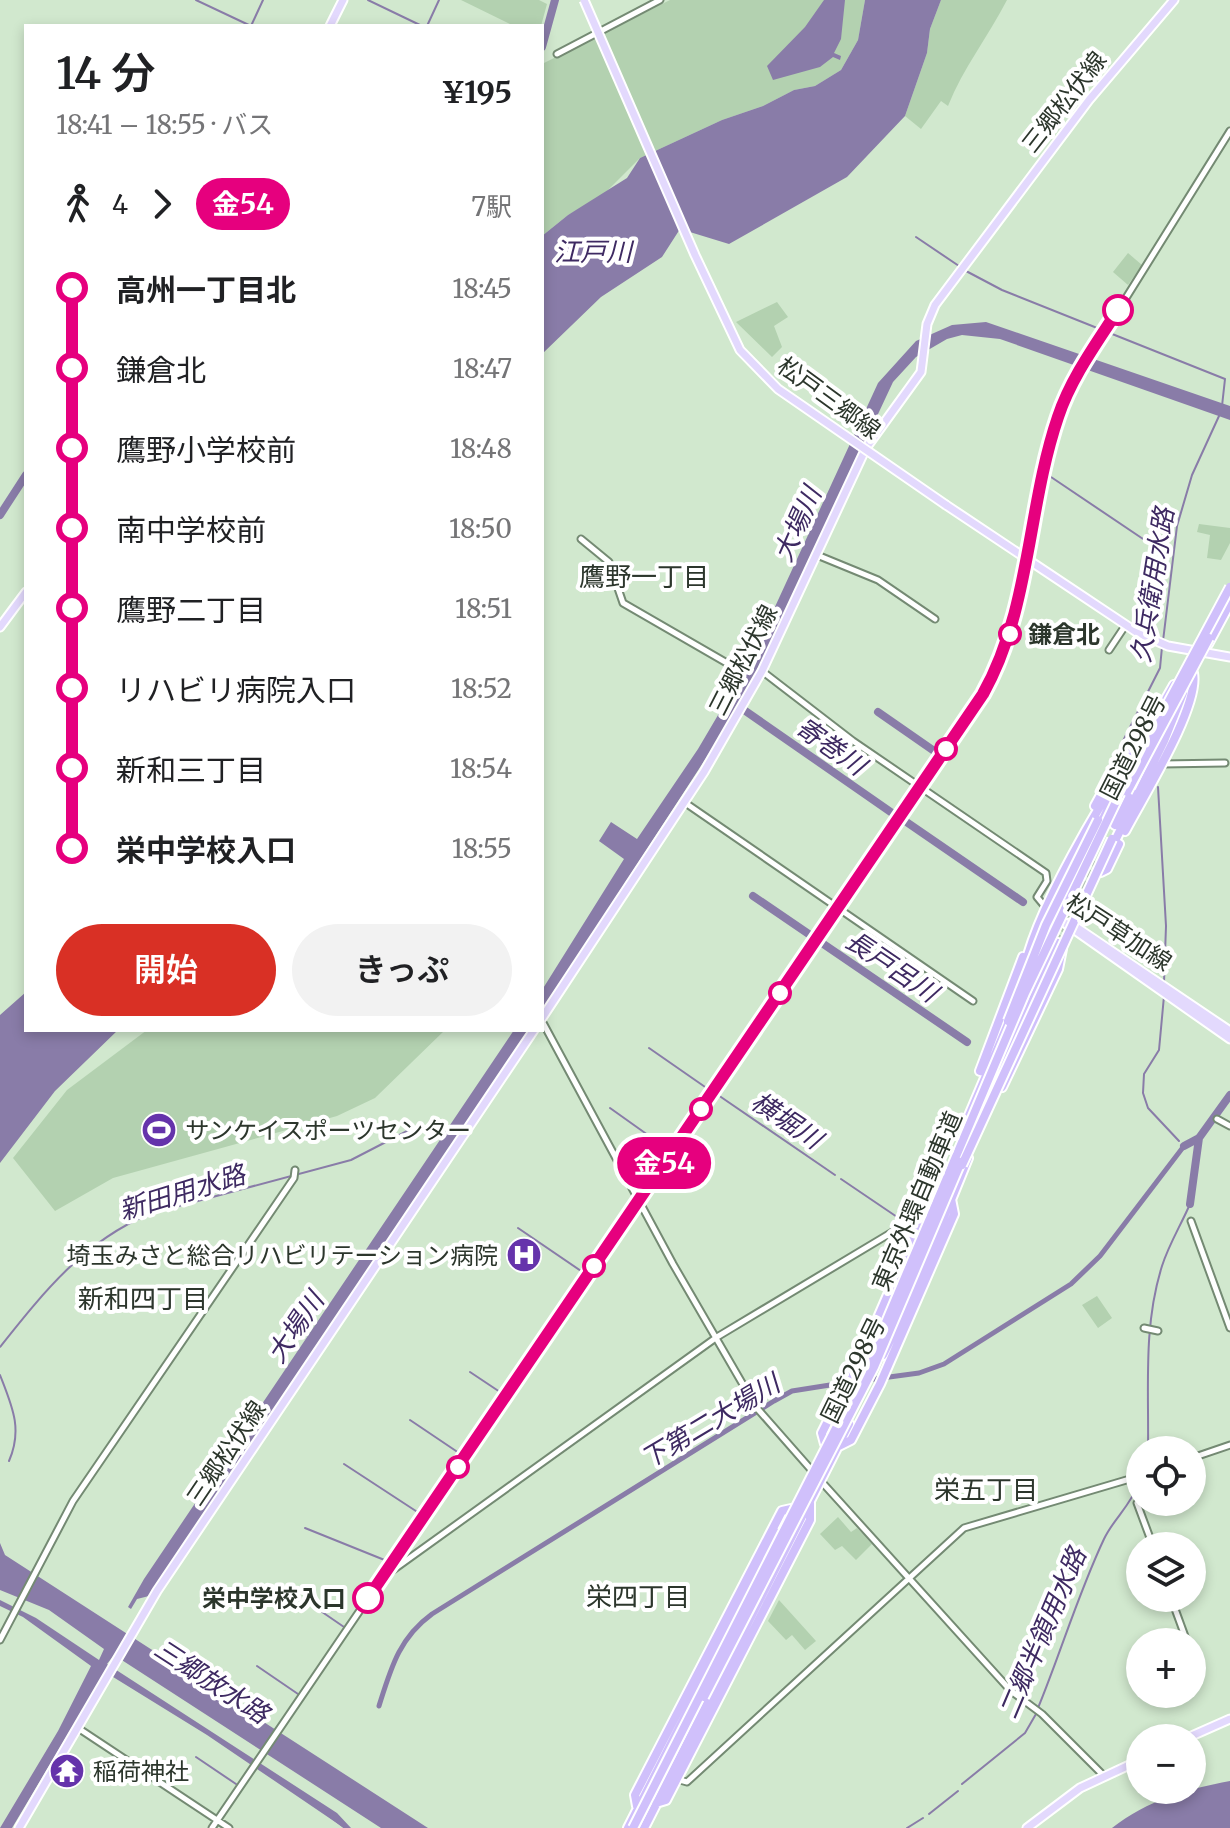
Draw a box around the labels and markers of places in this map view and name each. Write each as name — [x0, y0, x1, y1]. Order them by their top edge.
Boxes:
unlabelled marker — [1103, 295, 1133, 325]
place label: 鎌倉北 — [1028, 619, 1100, 650]
marker: 鎌倉北 — [999, 623, 1021, 645]
unlabelled marker — [935, 738, 957, 760]
unlabelled marker — [769, 982, 791, 1004]
unlabelled marker — [690, 1098, 712, 1120]
sports icon: サンケイスポーツセンター — [140, 1111, 178, 1149]
place label: サンケイスポーツセンター — [185, 1115, 471, 1146]
hospital icon: 埼玉みさと総合リハビリテーション病院 — [505, 1236, 543, 1274]
place label: 埼玉みさと総合リハビリテーション病院 — [66, 1240, 498, 1271]
unlabelled marker — [583, 1255, 605, 1277]
unlabelled marker — [447, 1456, 469, 1478]
place label: 栄中学校入口 — [202, 1583, 346, 1614]
marker: 栄中学校入口 — [353, 1583, 383, 1613]
temple icon: 稲荷神社 — [48, 1752, 86, 1790]
place label: 稲荷神社 — [93, 1756, 189, 1787]

